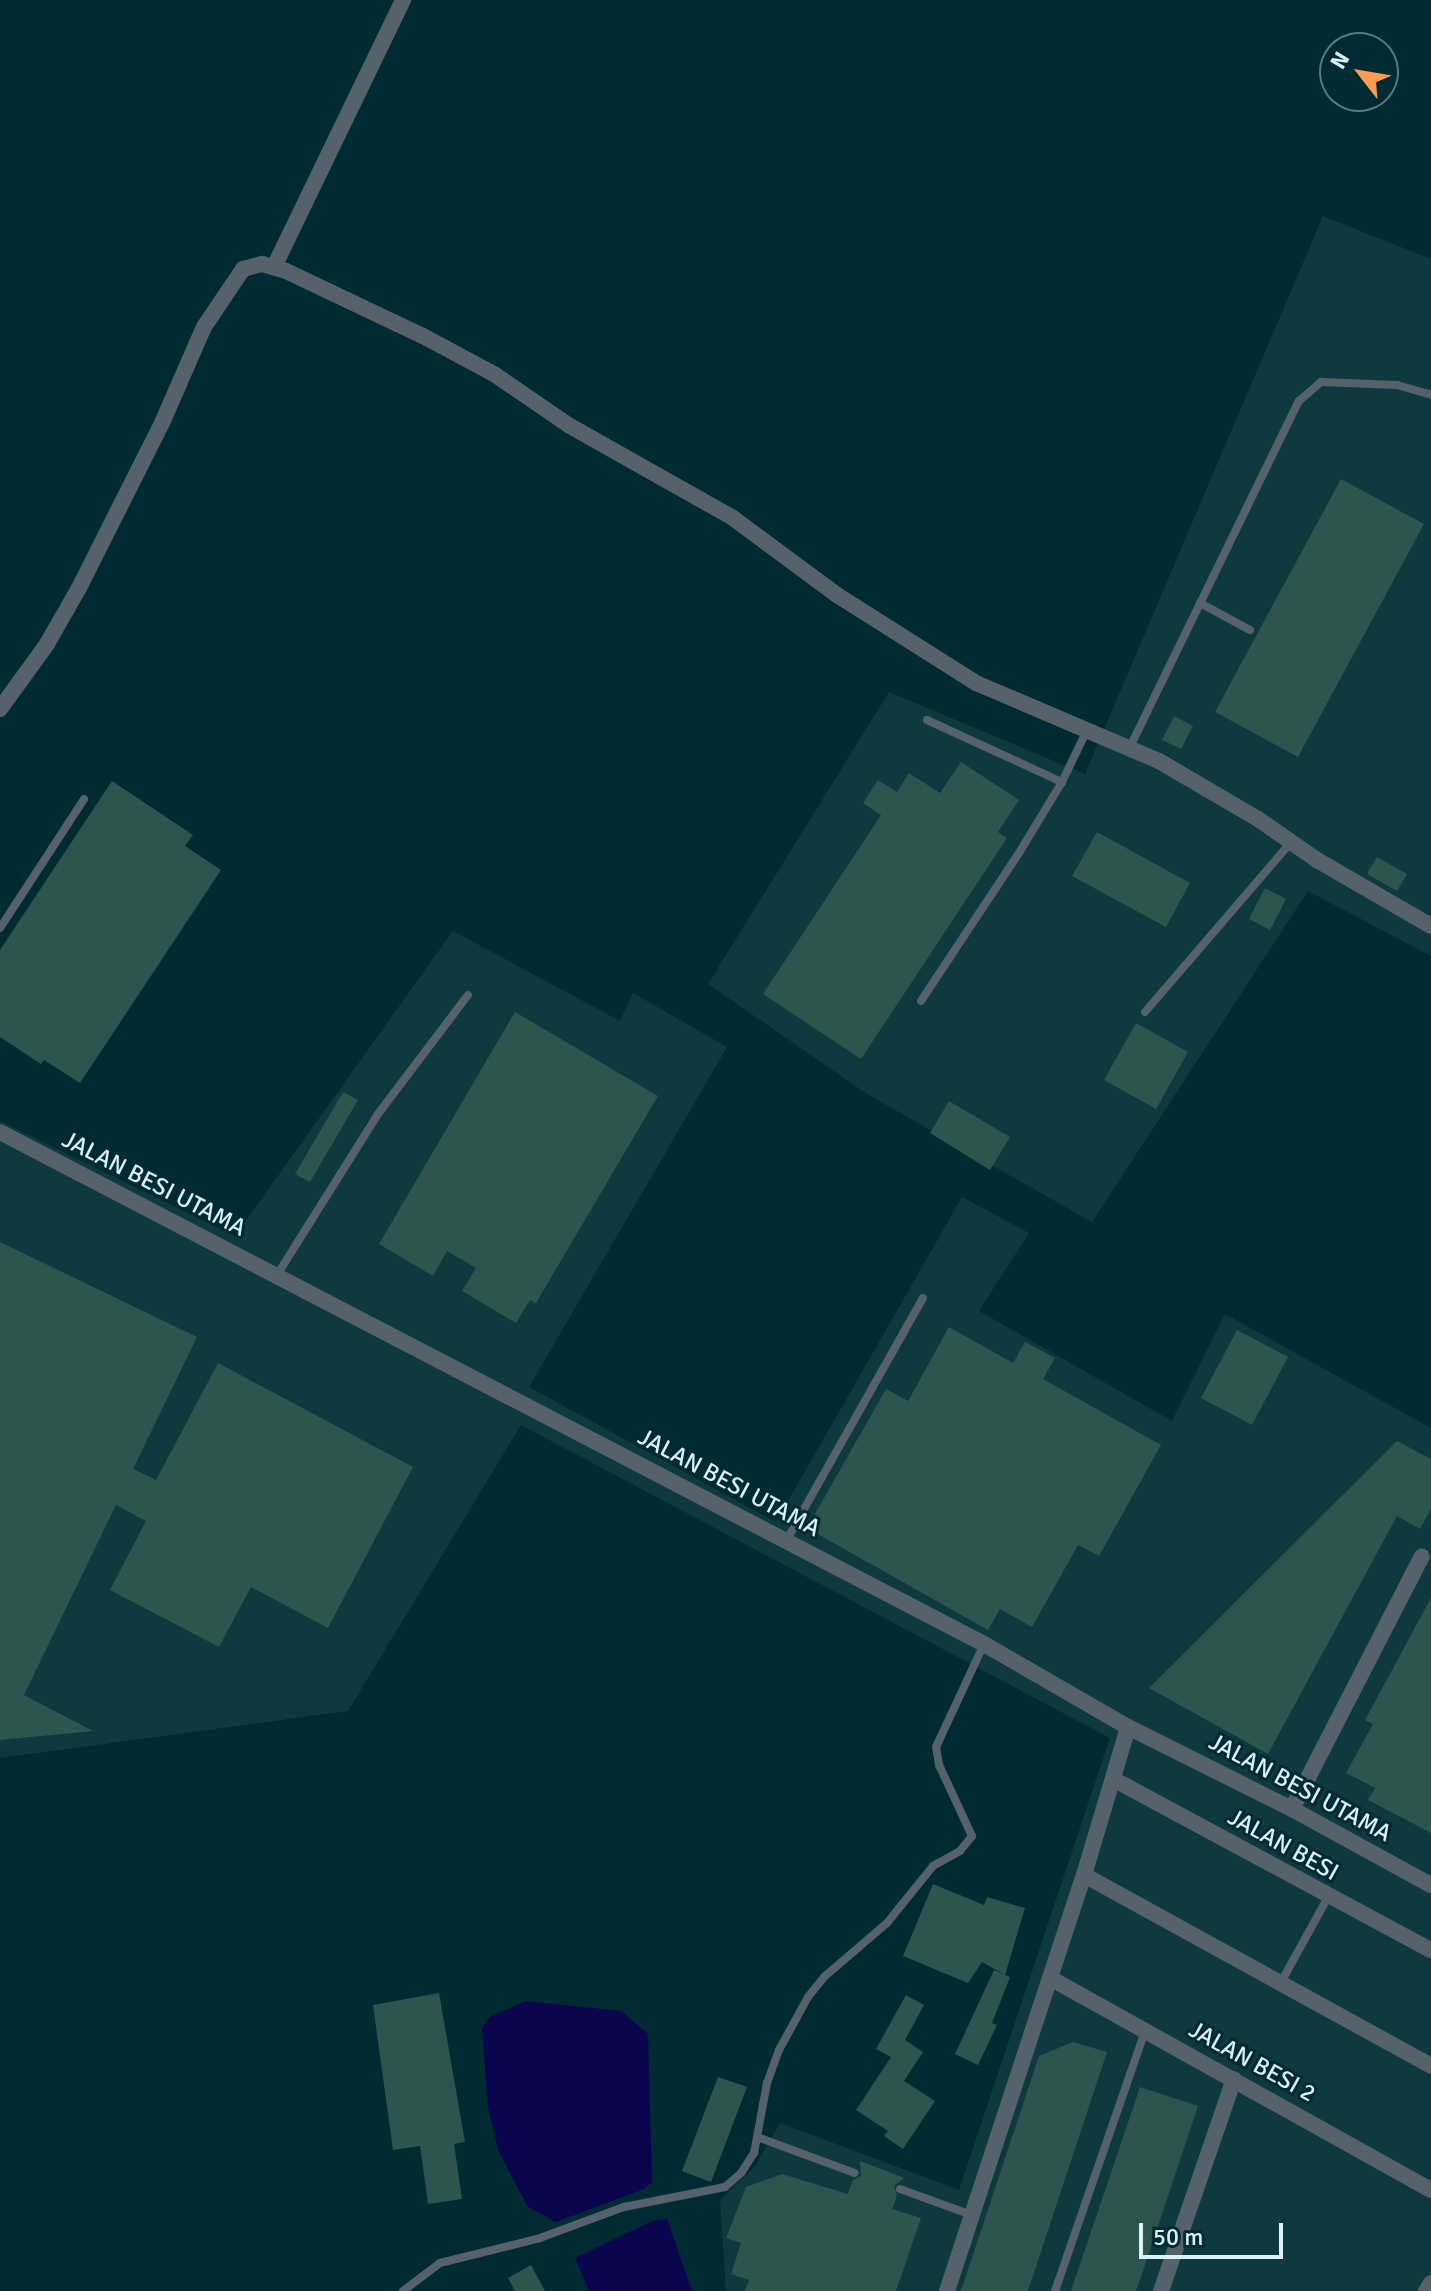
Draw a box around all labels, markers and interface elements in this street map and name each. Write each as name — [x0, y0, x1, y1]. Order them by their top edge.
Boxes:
north arrow — [1319, 32, 1399, 112]
text: N — [1324, 47, 1355, 74]
street label: JALAN BESI UTAMA — [57, 1125, 251, 1243]
street label: JALAN BESI UTAMA — [633, 1423, 825, 1543]
street label: JALAN BESI UTAMA — [1204, 1728, 1396, 1848]
street label: JALAN BESI — [1223, 1803, 1343, 1887]
street label: JALAN BESI 2 — [1184, 2015, 1320, 2109]
scale bar — [1143, 2207, 1287, 2257]
text: 50 m — [1153, 2222, 1203, 2252]

